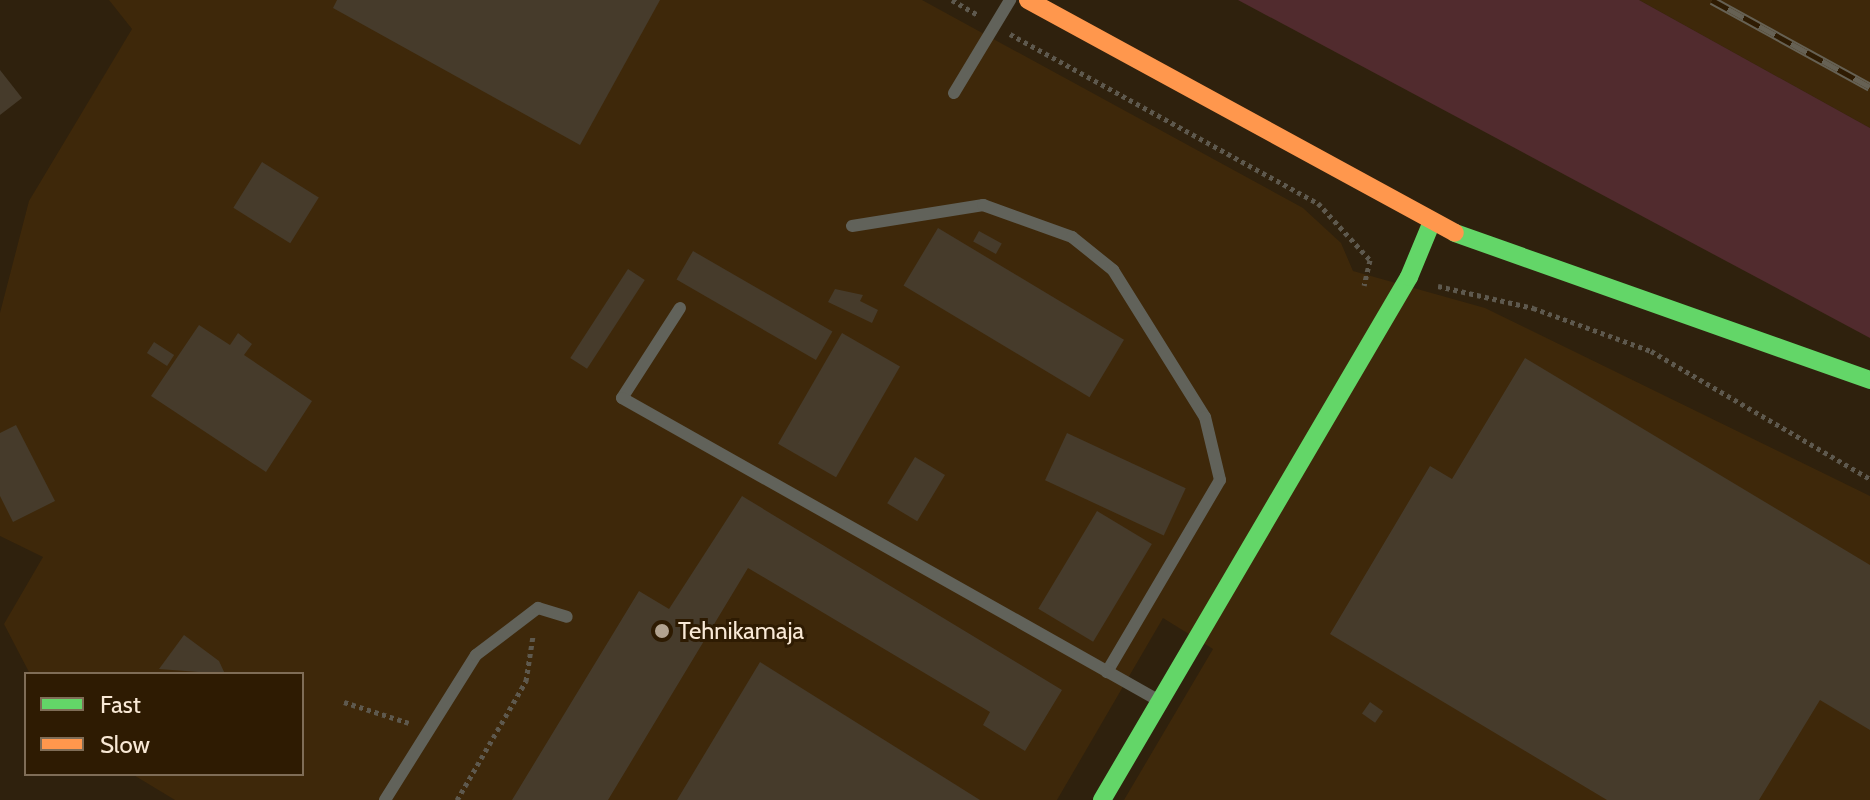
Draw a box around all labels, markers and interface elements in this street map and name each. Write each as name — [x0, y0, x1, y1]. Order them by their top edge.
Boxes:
place label: Tehnikamaja — [678, 617, 804, 645]
marker: Tehnikamaja — [653, 622, 671, 640]
legend — [24, 672, 304, 776]
text: Fast — [100, 690, 141, 719]
text: Slow — [100, 730, 150, 759]

